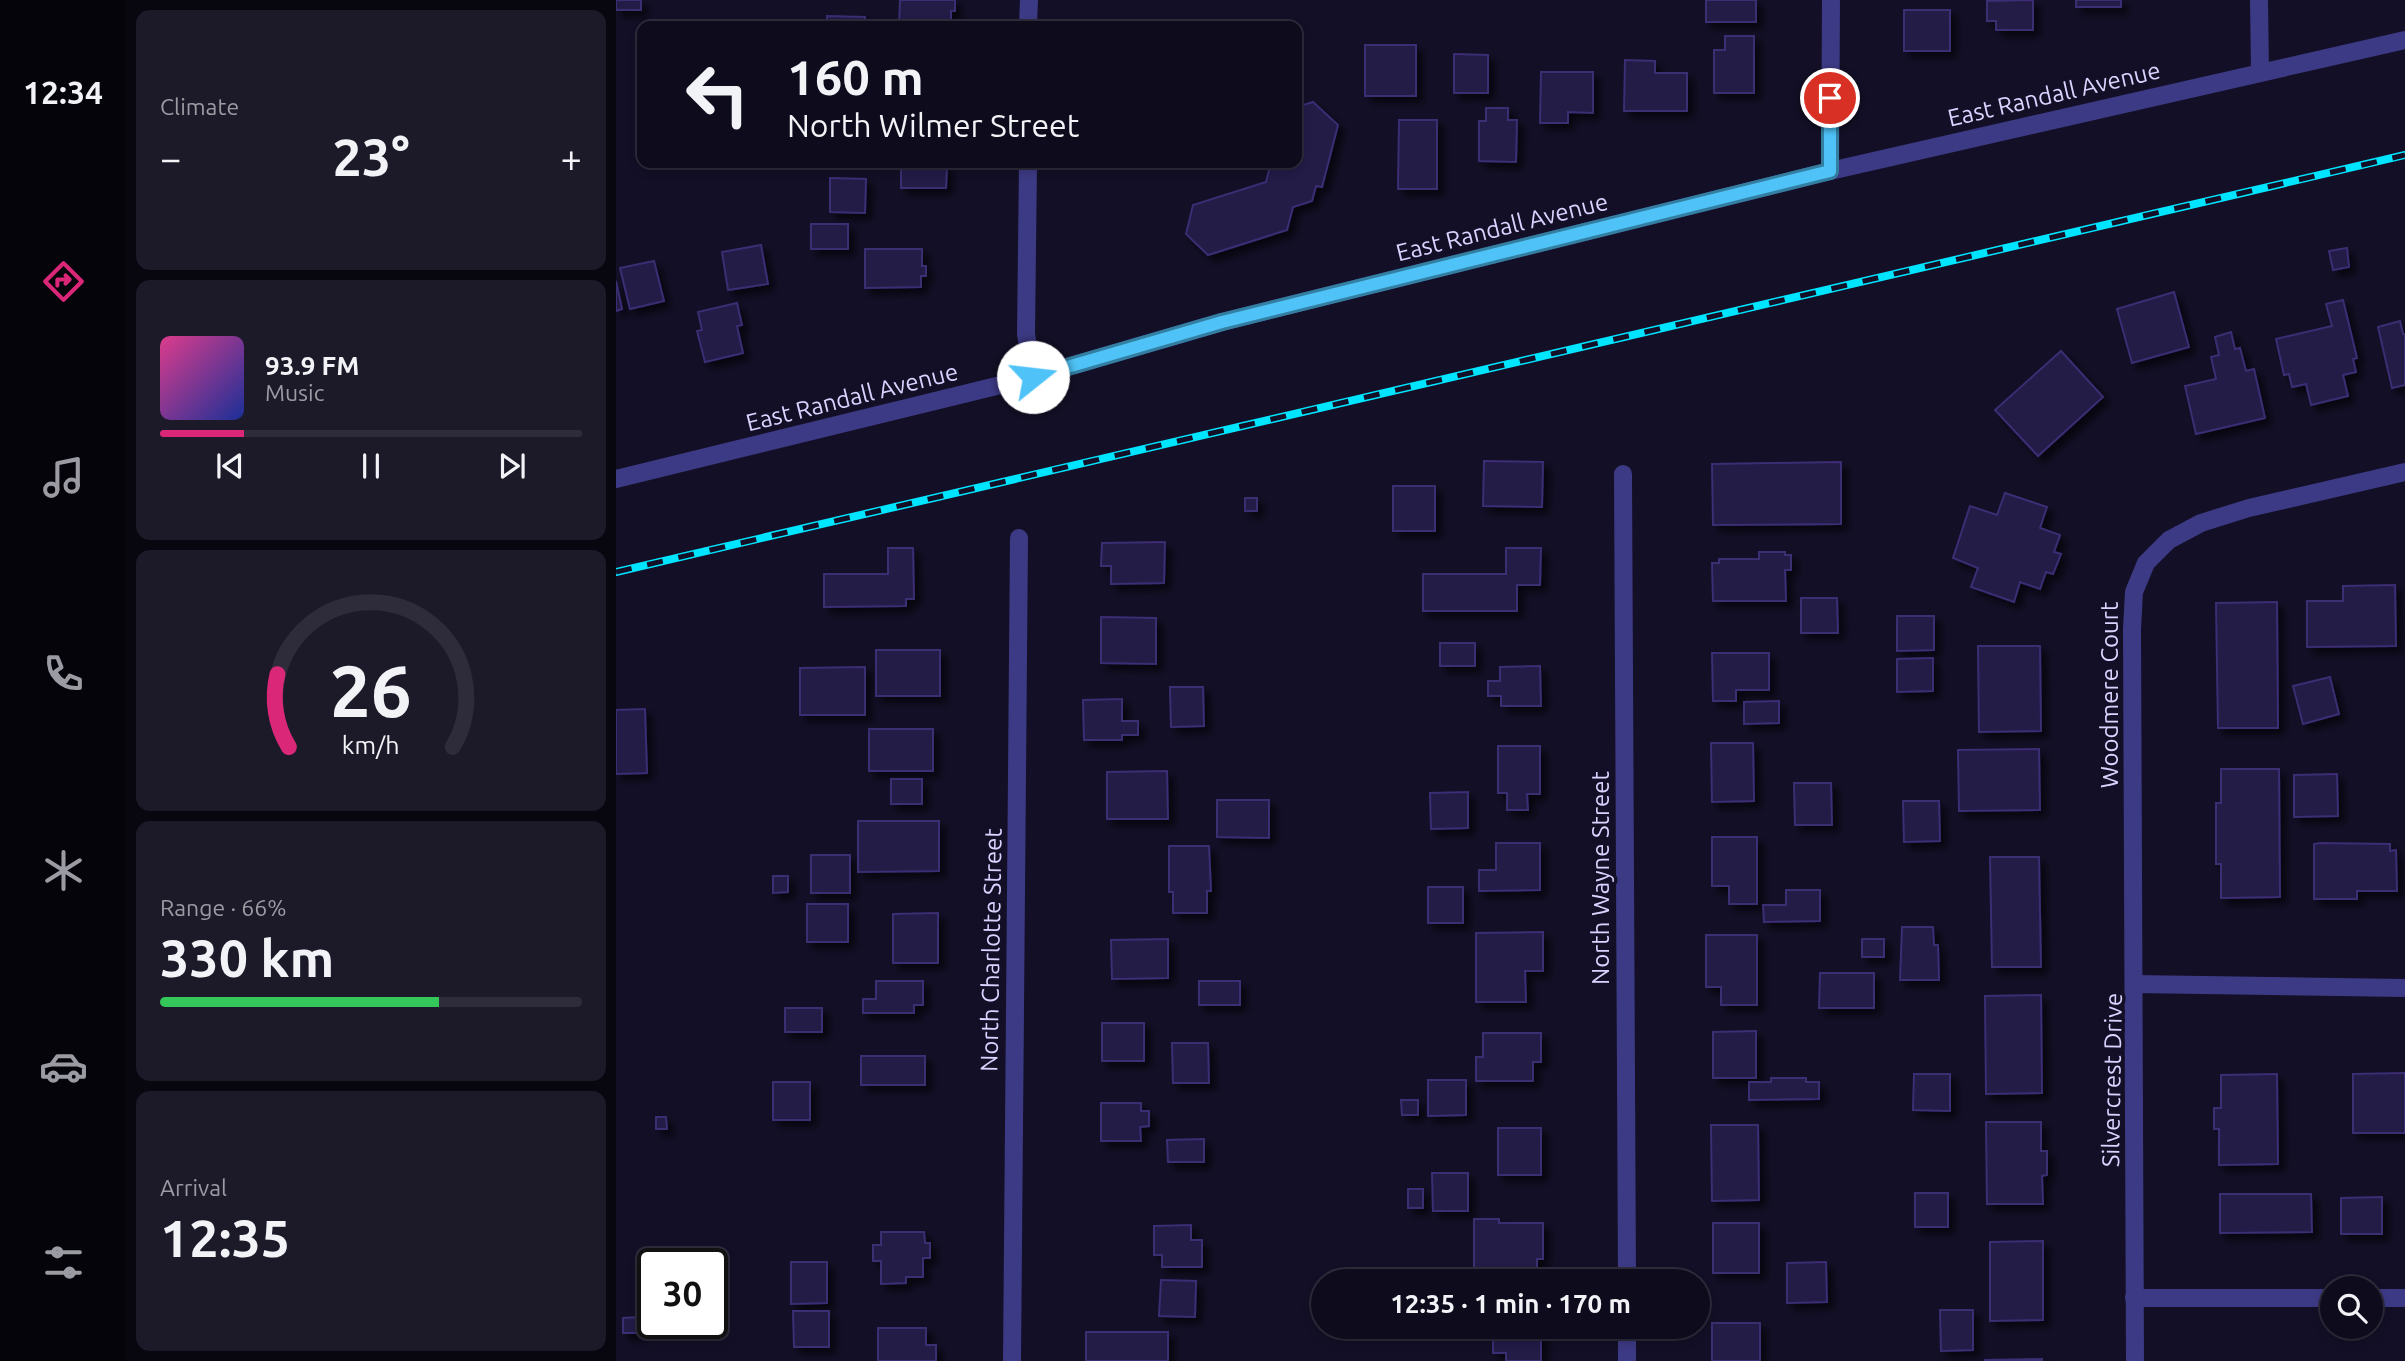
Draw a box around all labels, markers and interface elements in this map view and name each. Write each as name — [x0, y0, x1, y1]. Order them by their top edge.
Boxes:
icon: left — [672, 49, 763, 140]
text: 160 m — [787, 49, 924, 104]
street label: East Randall Avenue — [1945, 56, 2163, 132]
pin — [1800, 68, 1860, 128]
text: 12:34 — [23, 74, 103, 110]
icon: arrive — [1811, 79, 1849, 117]
text: Climate — [160, 94, 239, 119]
text: North Wilmer Street — [787, 107, 1079, 143]
text: 23° — [332, 128, 410, 186]
text: − — [160, 137, 181, 179]
text: + — [561, 137, 582, 179]
street label: East Randall Avenue — [1393, 188, 1611, 266]
icon: directions — [39, 257, 88, 306]
position arrow — [996, 340, 1070, 414]
text: 93.9 FM — [265, 351, 359, 380]
street label: East Randall Avenue — [743, 358, 961, 436]
text: Music — [265, 380, 324, 405]
icon: previous — [211, 447, 249, 485]
icon: pause — [352, 447, 390, 485]
icon: next — [493, 447, 531, 485]
icon: music — [39, 453, 88, 502]
street label: Woodmere Court — [2096, 601, 2123, 788]
icon: phone — [39, 649, 88, 698]
text: 26 — [330, 649, 412, 731]
text: km/h — [342, 730, 400, 758]
street label: North Wayne Street — [1587, 770, 1614, 985]
street label: North Charlotte Street — [975, 827, 1007, 1072]
icon: climate — [39, 846, 88, 895]
text: Range · 66% — [160, 895, 287, 920]
text: 330 km — [160, 929, 334, 987]
street label: Silvercrest Drive — [2097, 993, 2127, 1167]
icon: car — [39, 1042, 88, 1091]
text: Arrival — [160, 1175, 227, 1200]
text: 12:35 — [160, 1209, 290, 1267]
icon: filters — [39, 1238, 88, 1287]
speed limit sign: 30 — [637, 1248, 728, 1339]
map controls — [2320, 1276, 2383, 1339]
button: search — [2320, 1276, 2383, 1339]
text: 12:35 · 1 min · 170 m — [1390, 1289, 1631, 1318]

